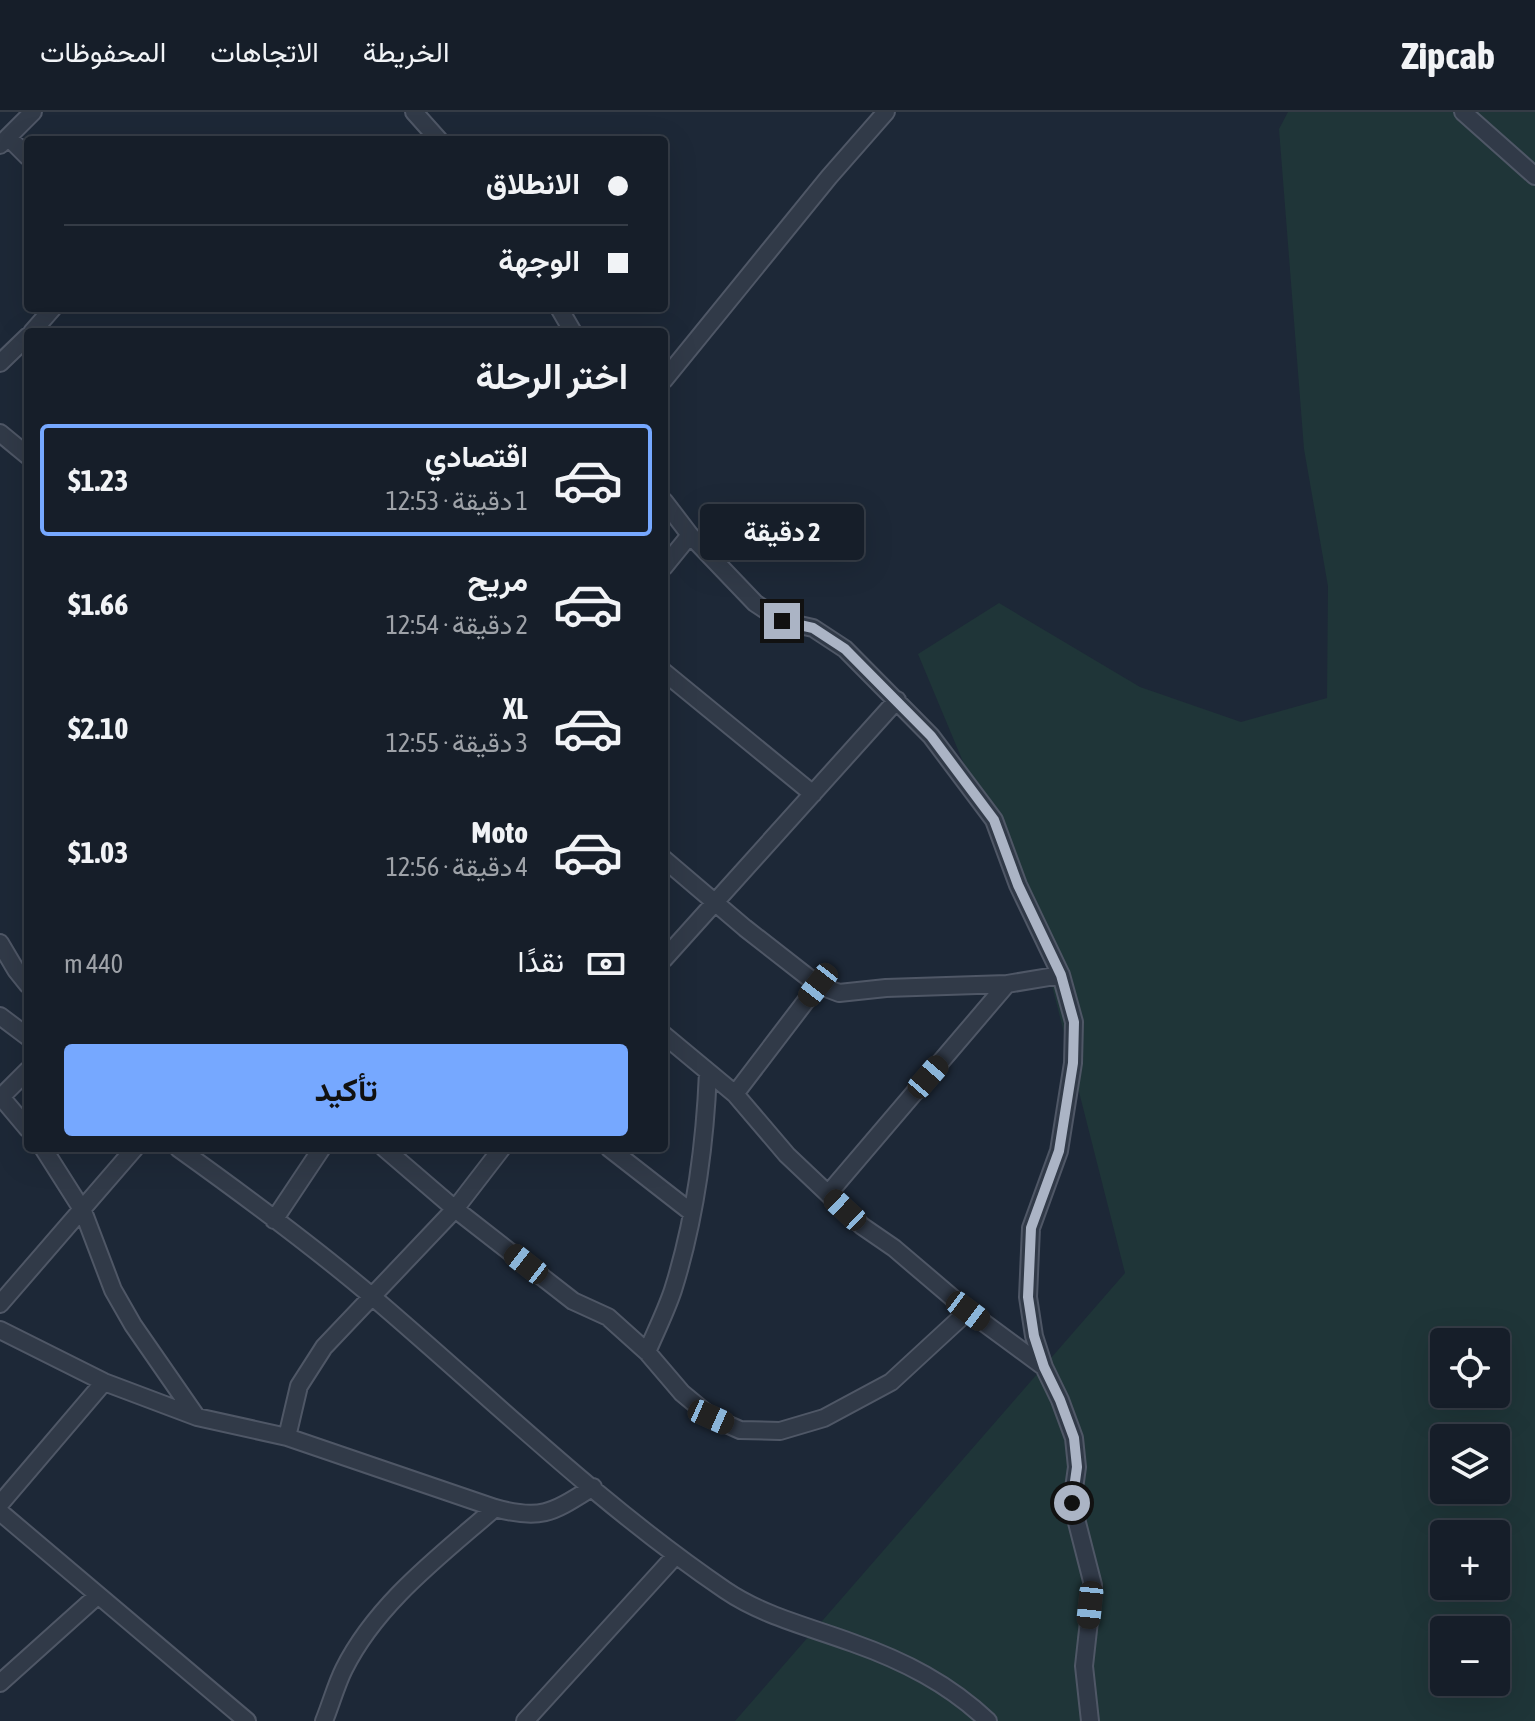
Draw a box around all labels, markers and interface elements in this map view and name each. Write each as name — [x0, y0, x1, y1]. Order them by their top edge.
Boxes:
text: Zipcab — [1401, 34, 1495, 77]
text: المحفوظات — [40, 36, 166, 68]
text: الاتجاهات — [210, 36, 319, 68]
text: الخريطة — [363, 36, 449, 68]
text: الانطلاق — [486, 166, 580, 200]
text: الوجهة — [498, 243, 580, 277]
text: اختر الرحلة — [475, 355, 628, 397]
text: اقتصادي — [425, 439, 528, 473]
icon: car — [552, 444, 624, 516]
text: $1.23 — [68, 463, 128, 497]
text: 1 دقيقة · 12:53 — [386, 486, 528, 516]
callout: 2 دقيقة — [700, 505, 864, 561]
text: 2 دقيقة — [743, 517, 821, 547]
text: مريح — [468, 563, 528, 597]
icon: car — [552, 568, 624, 640]
text: $1.66 — [68, 587, 128, 621]
route end — [764, 603, 800, 639]
text: 2 دقيقة · 12:54 — [386, 610, 528, 640]
text: XL — [503, 691, 528, 725]
icon: car — [552, 692, 624, 764]
text: $2.10 — [68, 711, 128, 745]
text: 3 دقيقة · 12:55 — [386, 728, 528, 758]
text: Moto — [471, 815, 528, 849]
icon: car — [552, 816, 624, 888]
text: $1.03 — [68, 835, 128, 869]
text: 4 دقيقة · 12:56 — [386, 852, 528, 882]
icon: cash — [584, 942, 628, 986]
text: نقدًا — [518, 944, 564, 978]
text: 440 m — [64, 949, 123, 979]
car — [794, 959, 842, 1011]
button: تأكيد — [64, 1044, 628, 1136]
car — [903, 1051, 953, 1103]
car — [819, 1185, 871, 1235]
car — [500, 1240, 552, 1288]
car — [942, 1287, 994, 1335]
map controls — [1430, 1328, 1510, 1696]
button: locate — [1430, 1328, 1510, 1408]
car — [684, 1396, 738, 1438]
button: layers — [1430, 1424, 1510, 1504]
route start — [1054, 1485, 1090, 1521]
button: + — [1430, 1520, 1510, 1600]
car — [1076, 1580, 1104, 1630]
button: − — [1430, 1616, 1510, 1696]

